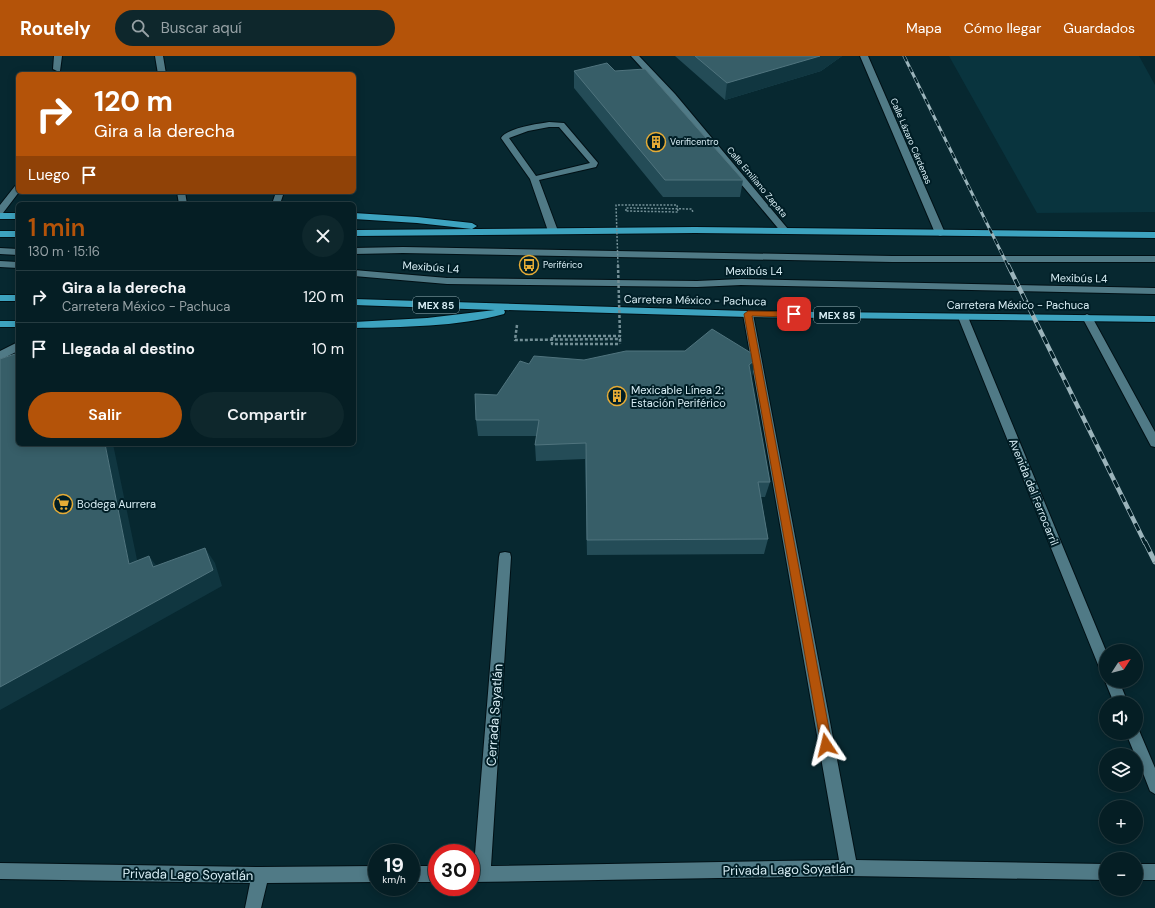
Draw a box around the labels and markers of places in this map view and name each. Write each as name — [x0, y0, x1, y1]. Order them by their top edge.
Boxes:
building icon: Verificentro — [645, 131, 667, 153]
place label: Verificentro — [670, 136, 719, 148]
bus stop icon: Periférico — [518, 254, 540, 276]
place label: Periférico — [543, 259, 583, 271]
pin — [777, 297, 811, 331]
place label: Mexicable Línea 2: Estación Periférico — [631, 383, 726, 410]
building icon: Mexicable Línea 2: Estación Periférico — [606, 385, 628, 407]
supermarket icon: Bodega Aurrera — [52, 493, 74, 515]
place label: Bodega Aurrera — [77, 497, 156, 511]

